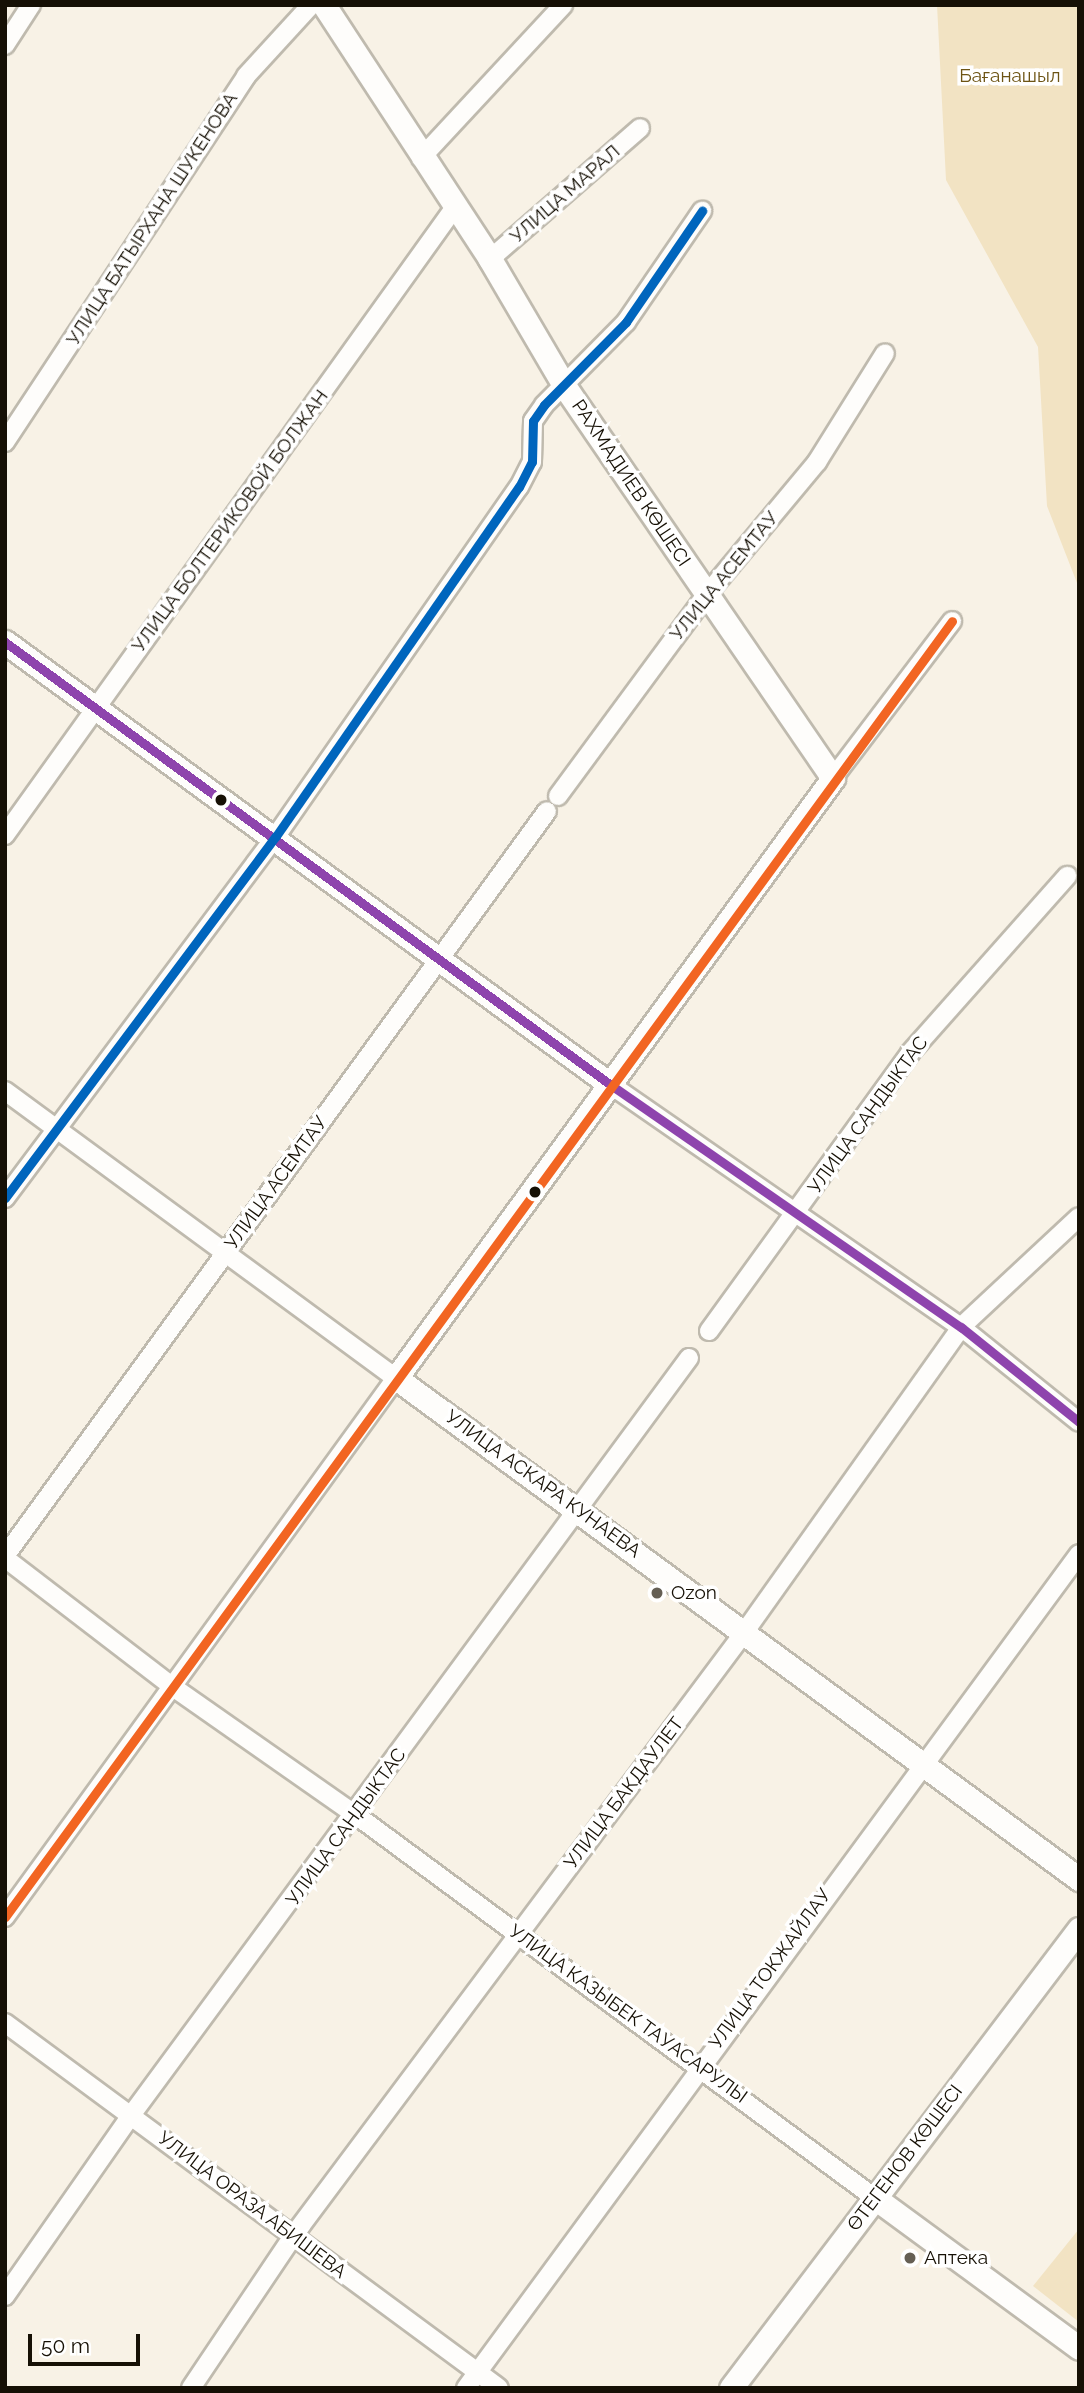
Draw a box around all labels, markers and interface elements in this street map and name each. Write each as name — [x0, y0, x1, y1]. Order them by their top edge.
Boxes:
park label: Бағанашыл — [959, 65, 1061, 87]
street label: УЛИЦА БАТЫРХАНА ШУКЕНОВА — [61, 88, 243, 350]
street label: УЛИЦА МАРАЛ — [505, 140, 625, 248]
street label: УЛИЦА БОЛТЕРИКОВОЙ БОЛЖАН — [127, 385, 333, 657]
street label: РАХМАДИЕВ КӨШЕСІ — [567, 395, 695, 571]
street label: УЛИЦА АСЕМТАУ — [665, 507, 783, 645]
unlabelled marker — [214, 793, 228, 807]
street label: УЛИЦА САНДЫКТАС — [803, 1032, 933, 1198]
street label: УЛИЦА АСЕМТАУ — [220, 1112, 332, 1254]
unlabelled marker — [528, 1185, 542, 1199]
street label: УЛИЦА АСКАРА КУНАЕВА — [440, 1405, 646, 1563]
place label: Ozon — [671, 1582, 717, 1604]
marker: Ozon — [649, 1585, 665, 1601]
street label: УЛИЦА БАКДАУЛЕТ — [559, 1713, 689, 1873]
street label: УЛИЦА САНДЫКТАС — [281, 1744, 411, 1910]
street label: УЛИЦА ТОКЖАЙЛАУ — [704, 1884, 836, 2054]
street label: УЛИЦА КАЗЫБЕК ТАУАСАРУЛЫ — [504, 1920, 752, 2108]
street label: ӨТЕГЕНОВ КӨШЕСІ — [843, 2080, 967, 2236]
street label: УЛИЦА ОРАЗА АБИШЕВА — [153, 2126, 351, 2284]
place label: Аптека — [924, 2247, 988, 2269]
marker: Аптека — [902, 2250, 918, 2266]
scale bar — [32, 2320, 144, 2364]
text: 50 m — [41, 2333, 90, 2358]

